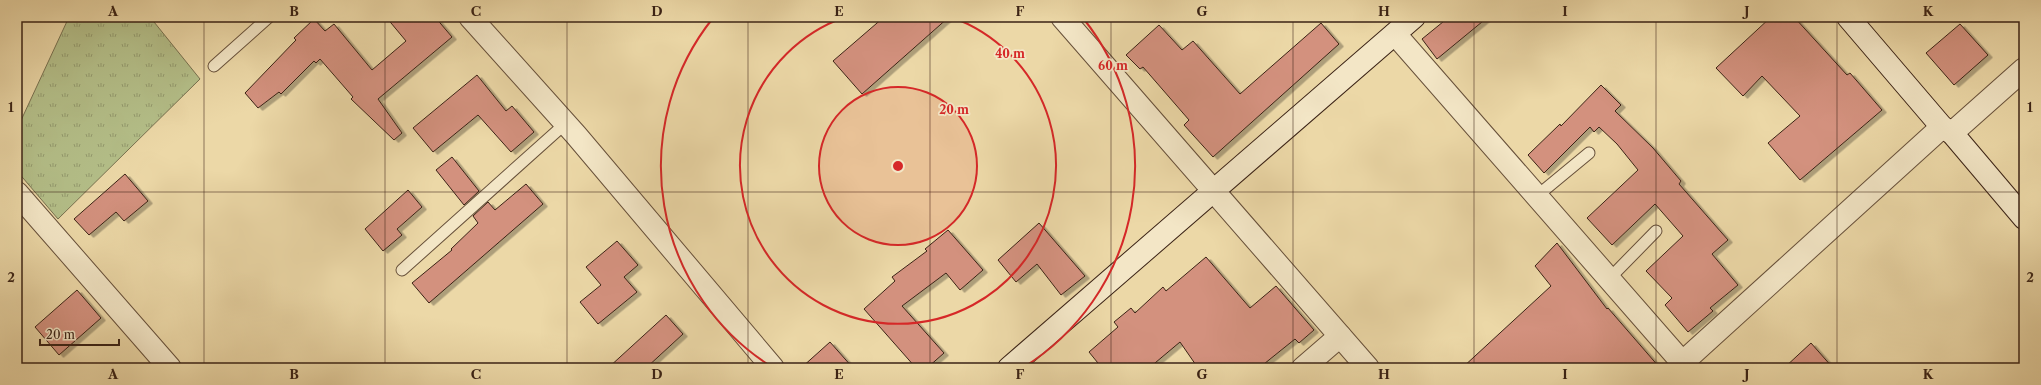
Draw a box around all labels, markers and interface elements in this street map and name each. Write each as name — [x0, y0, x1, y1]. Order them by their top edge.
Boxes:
text: A — [107, 3, 119, 19]
text: B — [289, 3, 299, 19]
text: C — [471, 3, 481, 19]
text: D — [651, 3, 663, 19]
text: E — [834, 3, 844, 19]
text: F — [1016, 3, 1025, 19]
text: G — [1196, 3, 1208, 19]
text: H — [1378, 3, 1390, 19]
text: I — [1562, 3, 1568, 19]
text: J — [1742, 3, 1750, 19]
text: K — [1923, 3, 1934, 19]
text: 40 m — [995, 46, 1025, 61]
text: 60 m — [1098, 58, 1128, 73]
text: 1 — [8, 99, 14, 115]
text: 1 — [2027, 99, 2033, 115]
text: 20 m — [939, 102, 969, 117]
centre of rings — [891, 159, 905, 173]
text: 2 — [7, 269, 15, 285]
text: 2 — [2026, 269, 2034, 285]
scale bar — [40, 321, 119, 347]
text: 20 m — [46, 327, 75, 342]
text: A — [107, 366, 119, 382]
text: B — [289, 366, 299, 382]
text: C — [471, 366, 481, 382]
text: D — [651, 366, 663, 382]
text: E — [834, 366, 844, 382]
text: F — [1016, 366, 1025, 382]
text: G — [1196, 366, 1208, 382]
text: H — [1378, 366, 1390, 382]
text: I — [1562, 366, 1568, 382]
text: J — [1742, 366, 1750, 382]
text: K — [1923, 366, 1934, 382]

